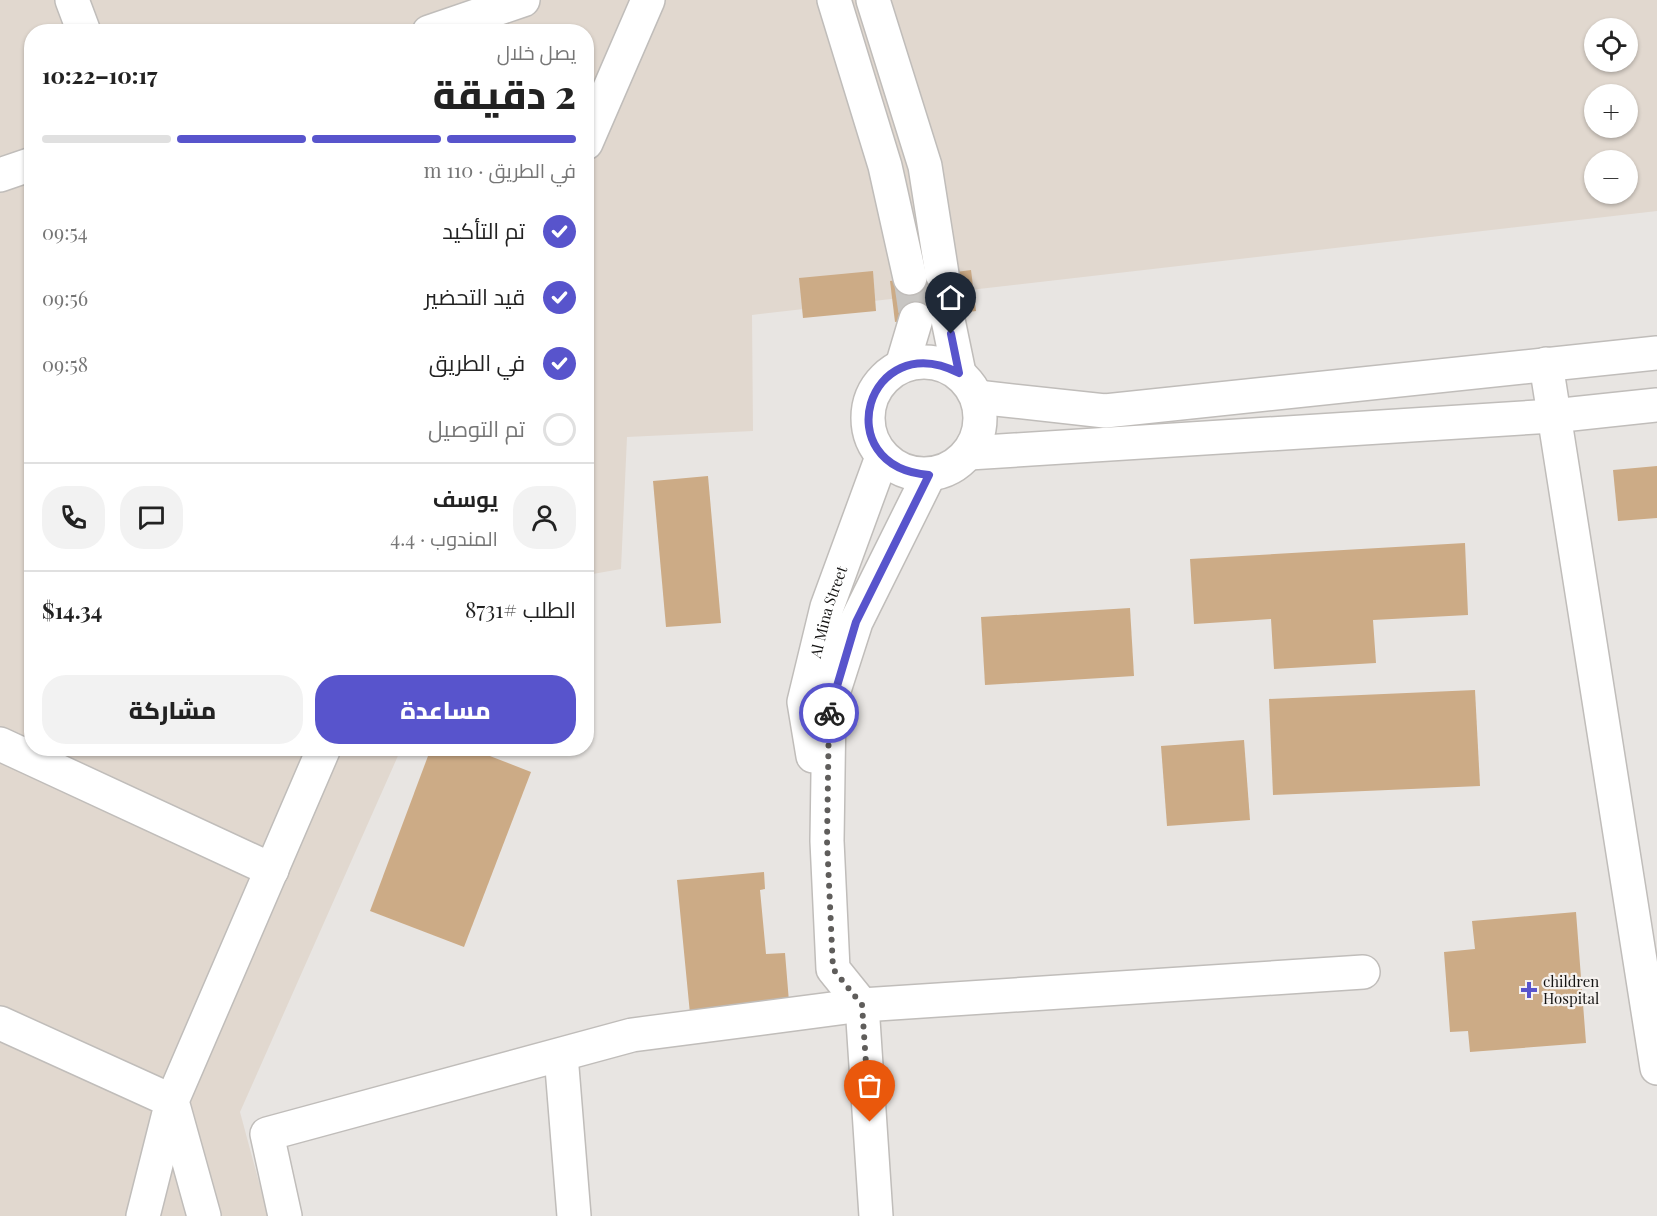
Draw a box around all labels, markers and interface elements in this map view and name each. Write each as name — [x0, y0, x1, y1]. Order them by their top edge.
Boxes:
map controls — [1584, 18, 1638, 204]
button: locate — [1584, 18, 1638, 72]
text: يصل خلال — [497, 38, 576, 65]
text: 10:17–10:22 — [42, 60, 157, 90]
text: 2 دقيقة — [433, 67, 576, 119]
button: + — [1584, 84, 1638, 138]
button: − — [1584, 150, 1638, 204]
text: في الطريق · 110 m — [424, 156, 576, 183]
text: تم التأكيد — [442, 215, 525, 245]
icon: check — [543, 215, 576, 248]
text: 09:54 — [42, 218, 88, 245]
pin — [925, 272, 976, 334]
text: قيد التحضير — [424, 281, 525, 311]
icon: check — [543, 281, 576, 314]
icon: home — [934, 281, 967, 314]
text: 09:56 — [42, 284, 88, 311]
text: في الطريق — [429, 347, 525, 377]
icon: check — [543, 347, 576, 380]
text: 09:58 — [42, 350, 88, 377]
text: تم التوصيل — [428, 413, 525, 443]
text: يوسف — [433, 483, 498, 513]
button: phone — [42, 486, 105, 549]
button: chat — [120, 486, 183, 549]
button: person — [513, 486, 576, 549]
text: المندوب · 4.4 — [390, 524, 498, 551]
street label: Al Mina Street — [805, 562, 851, 661]
text: الطلب #8731 — [465, 594, 576, 624]
text: $14.34 — [42, 595, 102, 625]
button: مشاركة — [42, 675, 303, 744]
button: مساعدة — [315, 675, 576, 744]
courier — [799, 683, 859, 743]
icon: bike — [813, 697, 846, 730]
place label: children Hospital — [1543, 971, 1599, 1008]
marker: children Hospital — [1520, 981, 1538, 999]
pin — [844, 1060, 895, 1122]
icon: bag — [853, 1069, 886, 1102]

